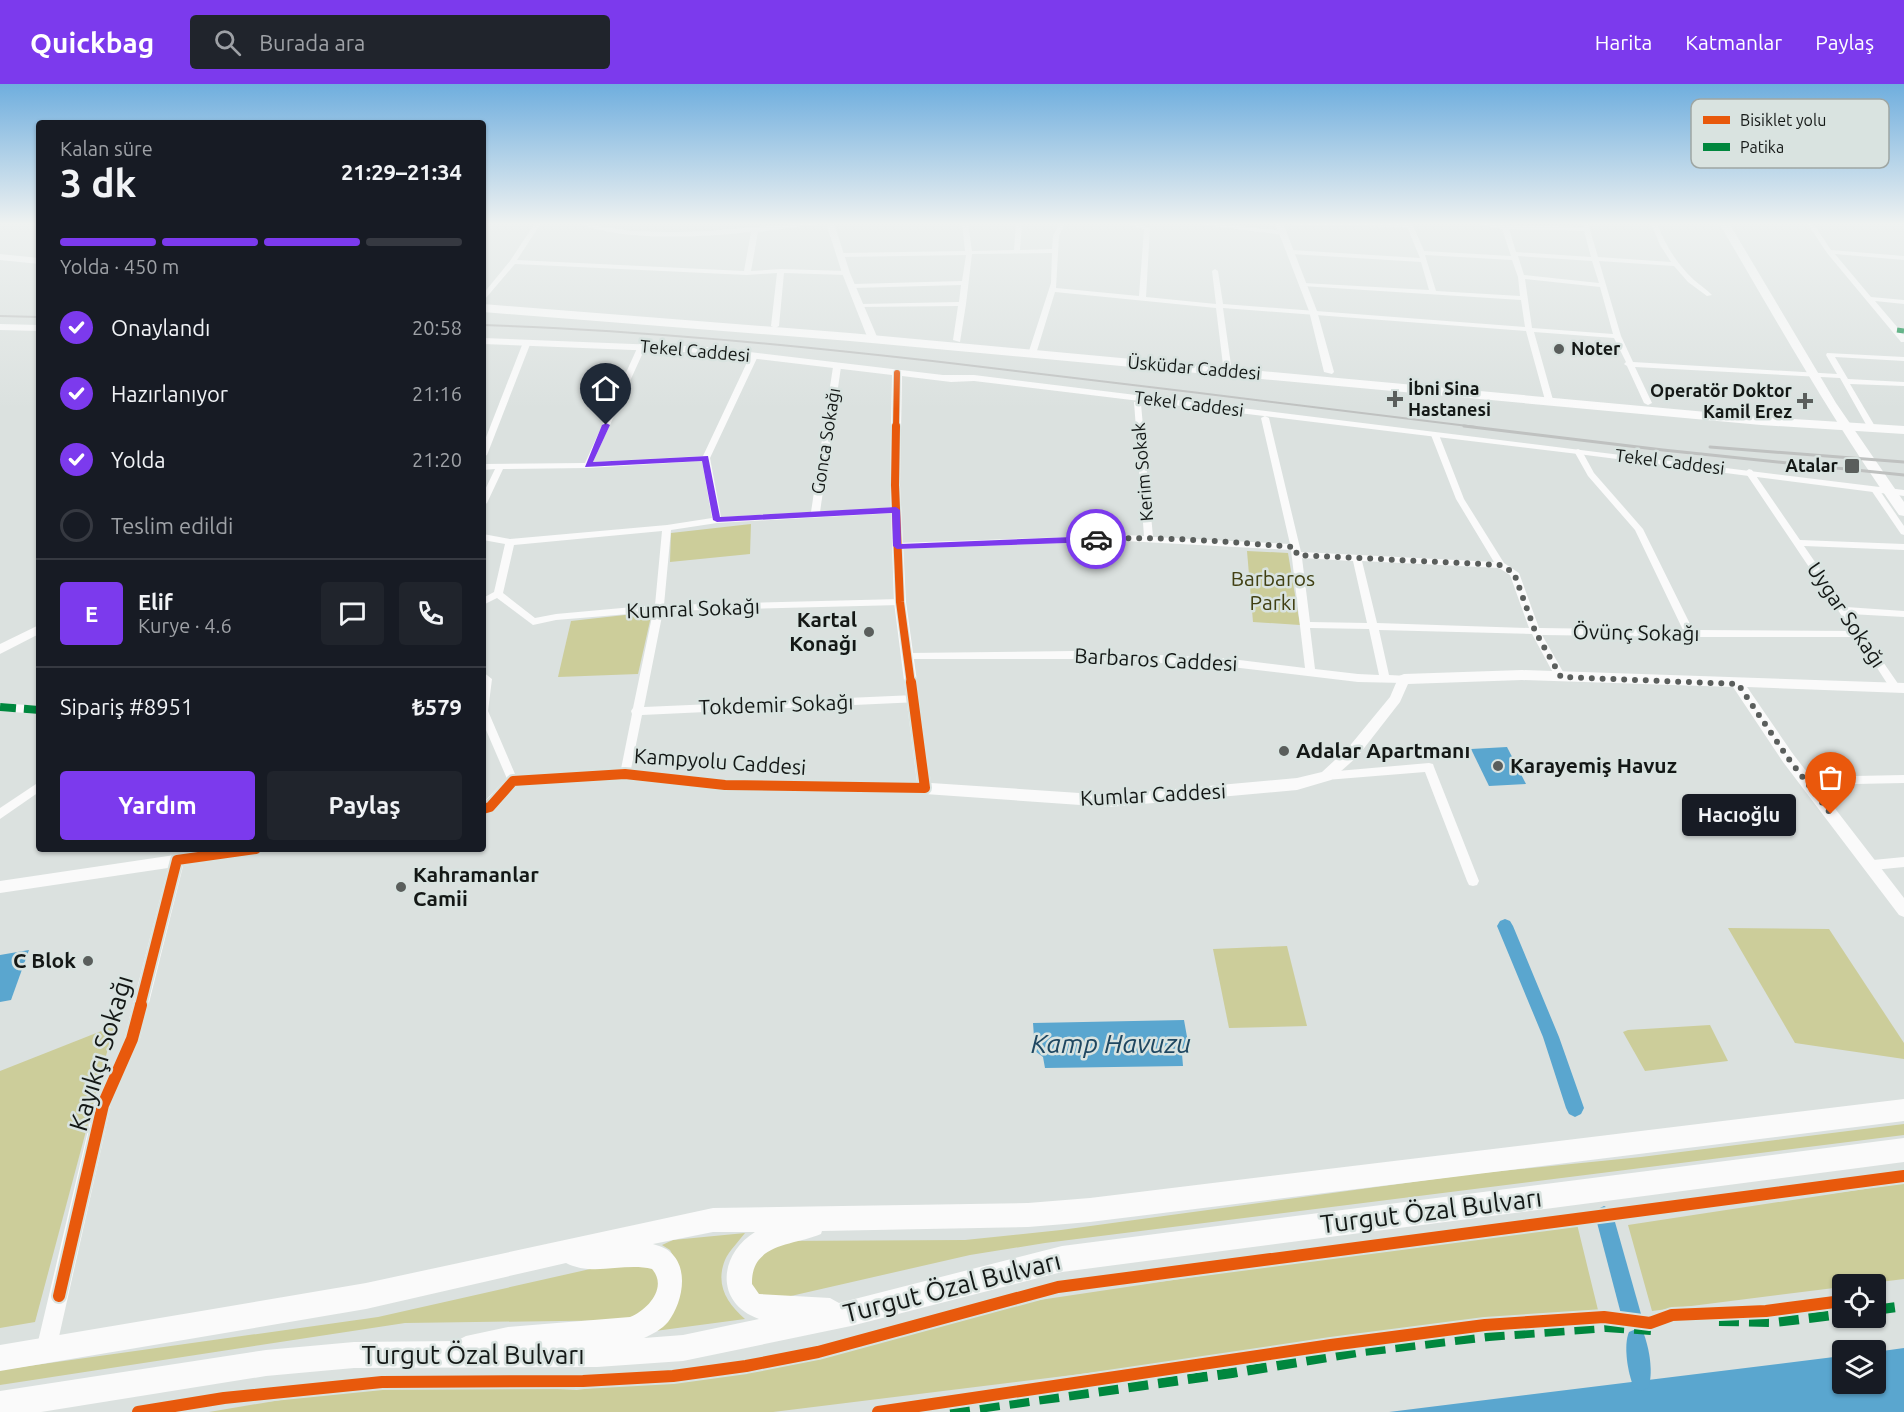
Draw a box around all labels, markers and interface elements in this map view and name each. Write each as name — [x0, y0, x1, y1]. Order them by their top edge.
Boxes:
search box — [190, 15, 610, 69]
icon: search — [211, 26, 244, 59]
text: Quickbag — [30, 27, 154, 58]
text: Burada ara — [259, 30, 365, 55]
text: Harita — [1595, 30, 1652, 54]
text: Katmanlar — [1685, 30, 1782, 54]
text: Paylaş — [1815, 30, 1874, 54]
legend — [1691, 99, 1889, 168]
text: Bisiklet yolu — [1740, 111, 1826, 129]
text: Kalan süre — [60, 137, 153, 160]
text: Patika — [1740, 138, 1784, 156]
text: 21:29–21:34 — [341, 159, 462, 184]
text: 3 dk — [60, 161, 136, 204]
text: Yolda · 450 m — [60, 255, 179, 278]
icon: check — [60, 311, 93, 344]
text: Onaylandı — [111, 315, 210, 340]
text: 20:58 — [412, 316, 462, 339]
street label: Tekel Caddesi — [639, 335, 751, 365]
place label: Noter — [1571, 338, 1621, 358]
marker: Noter — [1552, 342, 1566, 356]
street label: Üsküdar Caddesi — [1127, 351, 1262, 383]
pin — [580, 363, 631, 425]
icon: home — [589, 372, 622, 405]
icon: check — [60, 377, 93, 410]
place label: İbni Sina Hastanesi — [1408, 378, 1491, 419]
place label: Operatör Doktor Kamil Erez — [1650, 380, 1793, 421]
text: Hazırlanıyor — [111, 381, 228, 406]
text: 21:16 — [412, 382, 462, 405]
street label: Gonca Sokağı — [807, 386, 843, 495]
street label: Tekel Caddesi — [1133, 386, 1245, 420]
marker: İbni Sina Hastanesi — [1386, 390, 1404, 408]
marker: Operatör Doktor Kamil Erez — [1796, 392, 1814, 410]
street label: Kerim Sokak — [1128, 422, 1156, 522]
icon: check — [60, 443, 93, 476]
street label: Tekel Caddesi — [1614, 444, 1726, 478]
text: Yolda — [111, 447, 166, 472]
text: 21:20 — [412, 448, 462, 471]
place label: Atalar — [1785, 455, 1839, 475]
marker: Atalar — [1843, 457, 1861, 475]
courier — [1066, 509, 1126, 569]
text: Teslim edildi — [111, 513, 233, 538]
icon: car — [1080, 523, 1113, 556]
street label: Uygar Sokağı — [1803, 557, 1891, 672]
park label: Barbaros Parkı — [1231, 566, 1315, 614]
button: chat — [321, 582, 384, 645]
button: phone — [399, 582, 462, 645]
text: Elif — [138, 589, 173, 614]
street label: Kumral Sokağı — [626, 594, 760, 622]
text: E — [85, 601, 98, 626]
place label: Kartal Konağı — [789, 607, 857, 655]
text: Kurye · 4.6 — [138, 614, 232, 637]
street label: Övünç Sokağı — [1572, 619, 1700, 645]
marker: Kartal Konağı — [862, 625, 876, 639]
street label: Barbaros Caddesi — [1074, 643, 1238, 675]
street label: Tokdemir Sokağı — [698, 689, 854, 719]
text: Sipariş #8951 — [60, 694, 193, 719]
text: ₺579 — [412, 694, 462, 719]
place label: Adalar Apartmanı — [1296, 738, 1470, 762]
street label: Kampyolu Caddesi — [633, 743, 807, 779]
marker: Adalar Apartmanı — [1277, 744, 1291, 758]
pin — [1805, 752, 1856, 814]
place label: Karayemiş Havuz — [1510, 753, 1677, 777]
marker: Karayemiş Havuz — [1491, 759, 1505, 773]
icon: bag — [1814, 761, 1847, 794]
button: Yardım — [60, 771, 255, 840]
button: Paylaş — [267, 771, 462, 840]
street label: Kumlar Caddesi — [1079, 778, 1226, 810]
callout: Hacıoğlu — [1681, 793, 1795, 835]
text: Hacıoğlu — [1698, 803, 1780, 826]
place label: Kahramanlar Camii — [413, 862, 539, 910]
marker: Kahramanlar Camii — [394, 880, 408, 894]
place label: C Blok — [13, 948, 76, 972]
marker: C Blok — [81, 954, 95, 968]
street label: Kayıkçı Sokağı — [63, 971, 138, 1134]
water label: Kamp Havuzu — [1031, 1028, 1191, 1058]
street label: Turgut Özal Bulvarı — [1319, 1183, 1543, 1238]
street label: Turgut Özal Bulvarı — [840, 1245, 1064, 1328]
map controls — [1832, 1274, 1886, 1394]
button: locate — [1832, 1274, 1886, 1328]
street label: Turgut Özal Bulvarı — [362, 1340, 584, 1369]
button: layers — [1832, 1340, 1886, 1394]

